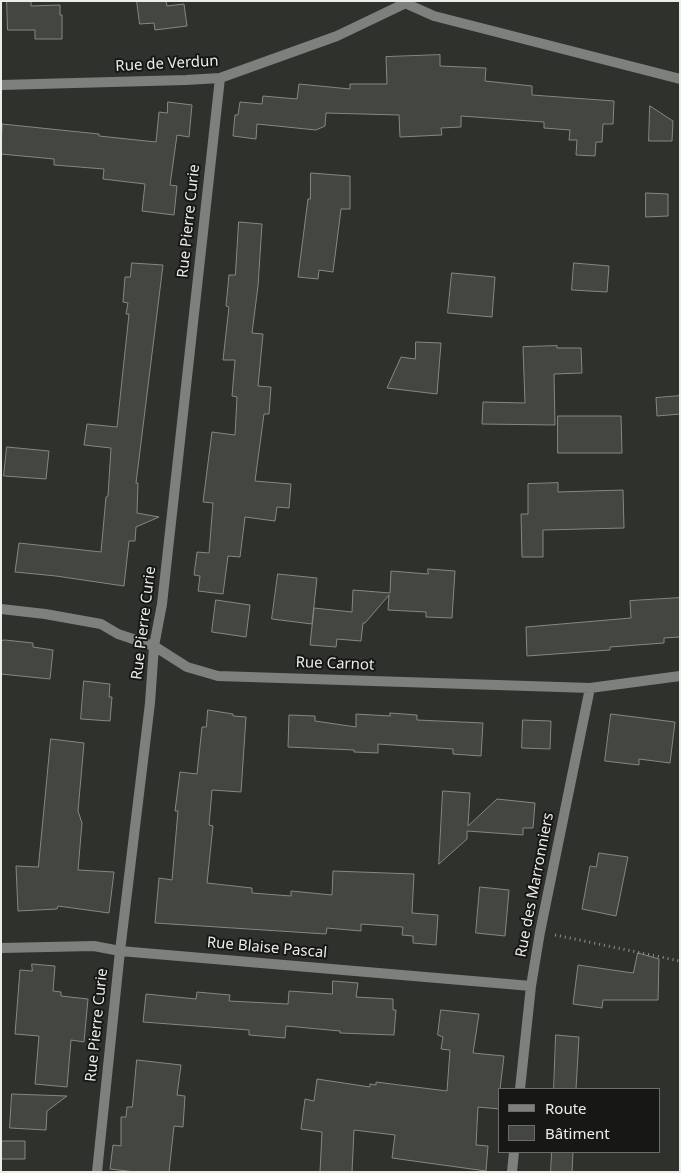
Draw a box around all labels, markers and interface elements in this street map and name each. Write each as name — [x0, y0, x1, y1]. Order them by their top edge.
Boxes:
street label: Rue de Verdun — [115, 52, 219, 76]
street label: Rue Pierre Curie — [174, 163, 204, 279]
street label: Rue Pierre Curie — [128, 565, 160, 681]
street label: Rue Carnot — [295, 654, 375, 674]
street label: Rue des Marronniers — [512, 811, 558, 959]
street label: Rue Blaise Pascal — [206, 934, 328, 962]
street label: Rue Pierre Curie — [82, 967, 112, 1083]
legend — [498, 1088, 661, 1153]
text: Route — [545, 1098, 587, 1118]
text: Bâtiment — [545, 1123, 610, 1143]

